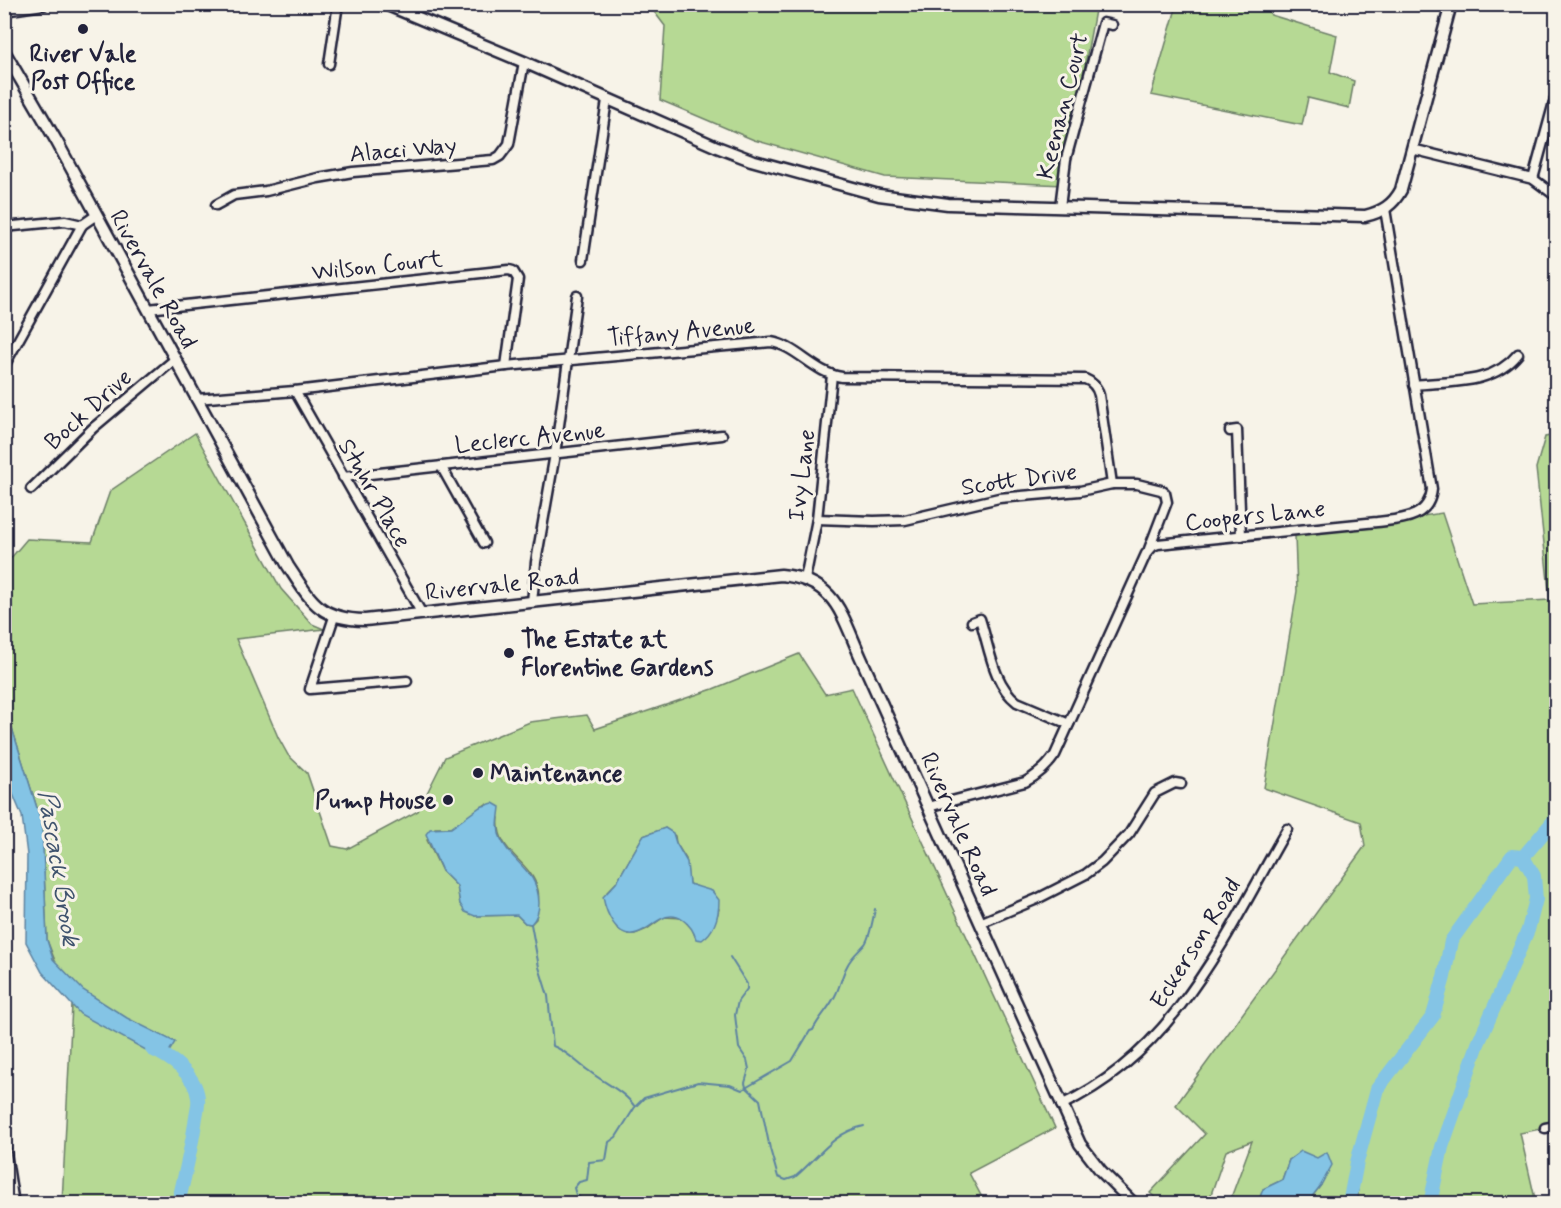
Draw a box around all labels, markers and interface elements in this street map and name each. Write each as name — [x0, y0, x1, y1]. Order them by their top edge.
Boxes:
marker: River Vale Post Office — [76, 22, 90, 36]
street label: Keenan Court — [1030, 30, 1097, 183]
place label: River Vale Post Office — [29, 39, 137, 98]
street label: Alacci Way — [348, 130, 458, 171]
street label: Rivervale Road — [102, 205, 204, 355]
street label: Wilson Court — [310, 244, 444, 289]
street label: Tiffany Avenue — [606, 311, 756, 354]
street label: Bock Drive — [39, 363, 139, 458]
street label: Leclerc Avenue — [454, 415, 607, 462]
street label: Ivy Lane — [781, 428, 823, 523]
street label: Stuhr Place — [330, 434, 417, 554]
street label: Scott Drive — [959, 457, 1079, 504]
street label: Coopers Lane — [1183, 494, 1327, 539]
street label: Rivervale Road — [424, 562, 581, 609]
place label: The Estate at Florentine Gardens — [521, 625, 714, 684]
marker: The Estate at Florentine Gardens — [502, 646, 516, 660]
street label: Rivervale Road — [912, 748, 1003, 901]
place label: Maintenance — [490, 759, 623, 790]
marker: Maintenance — [471, 766, 485, 780]
place label: Pump House — [315, 786, 437, 817]
water label: Pascack Brook — [29, 788, 87, 950]
marker: Pump House — [441, 793, 455, 807]
street label: Eckerson Road — [1144, 873, 1249, 1015]

